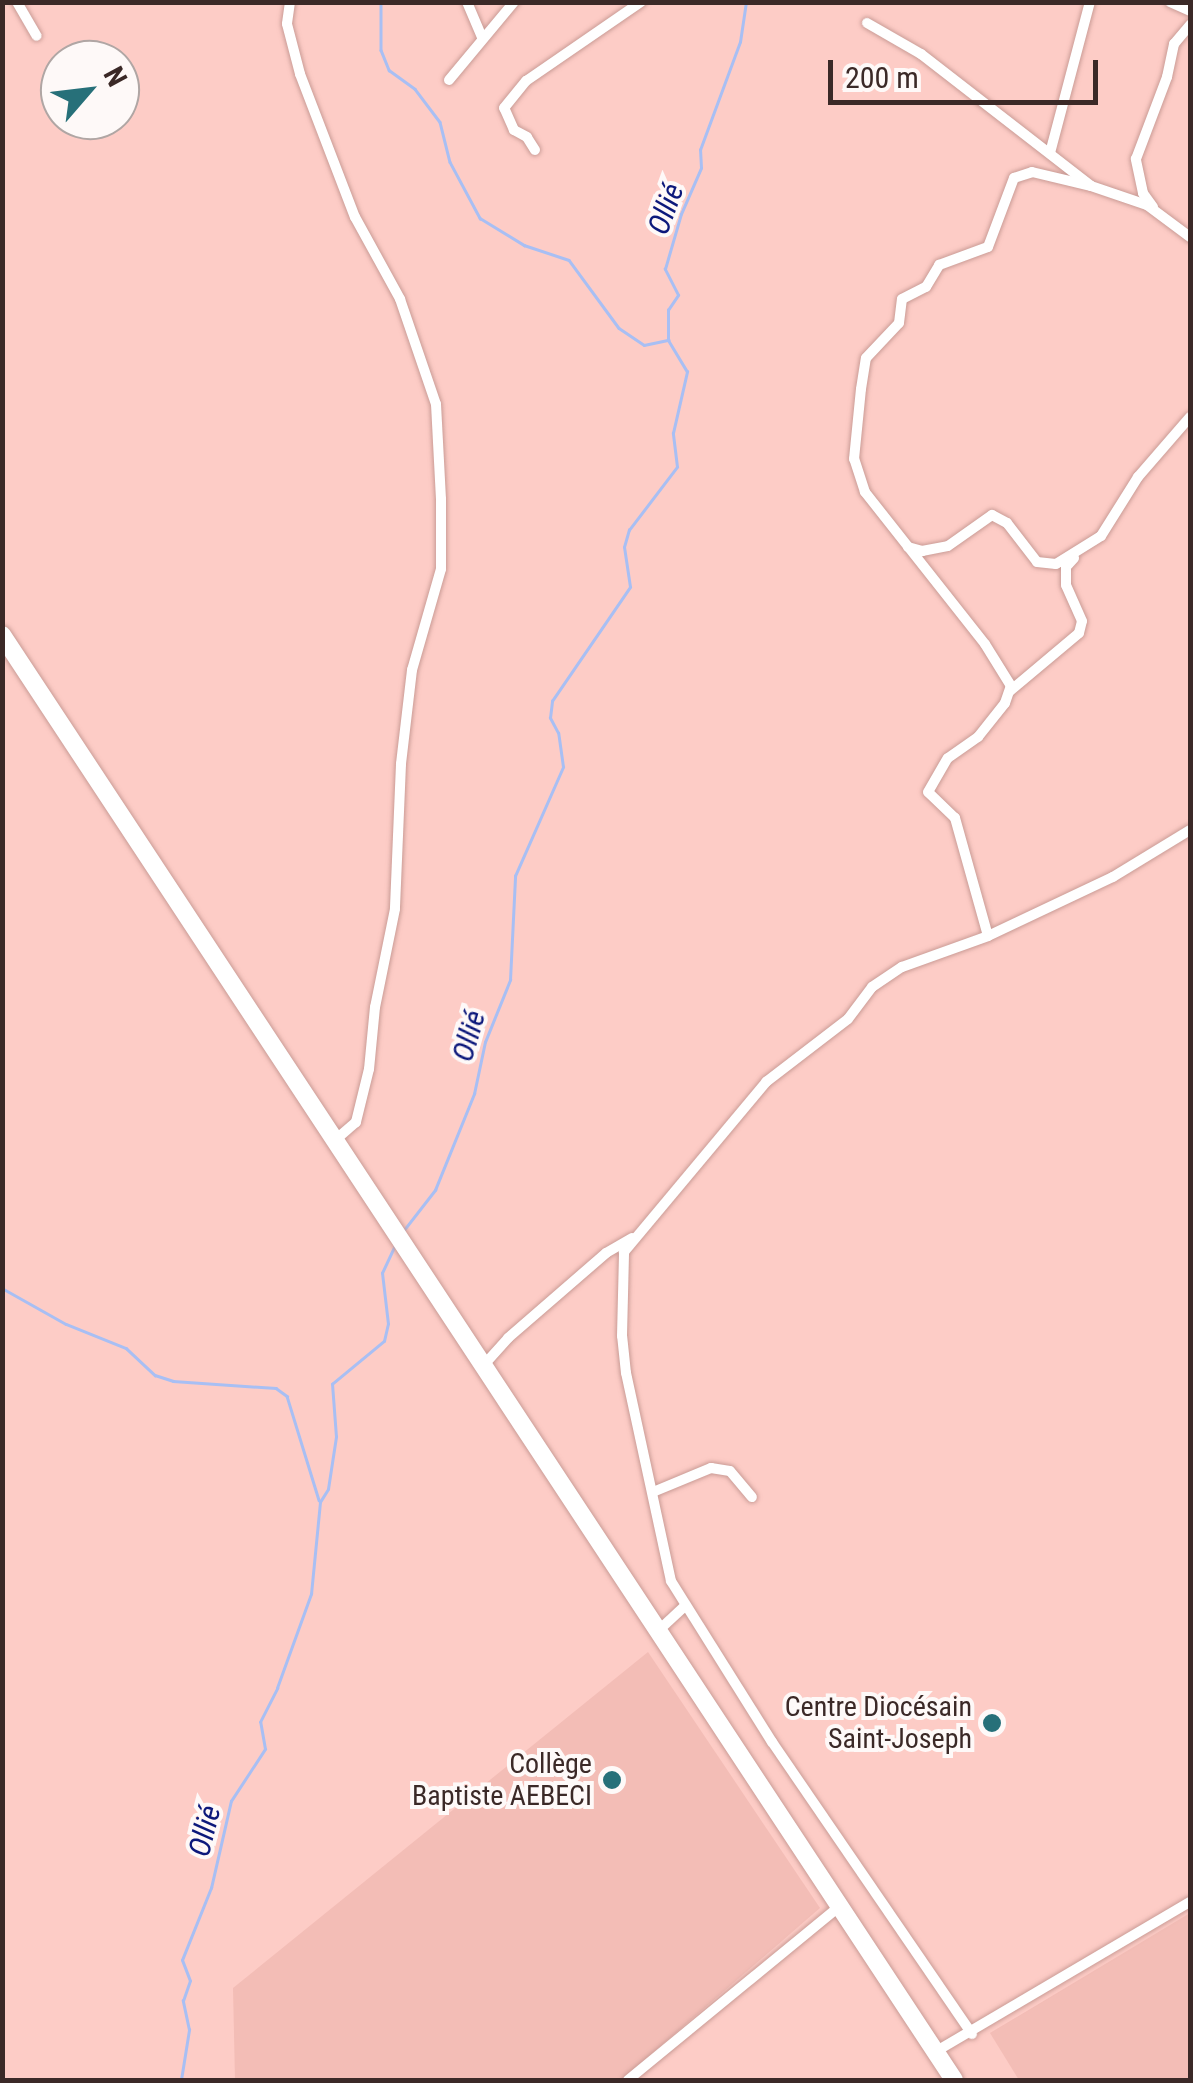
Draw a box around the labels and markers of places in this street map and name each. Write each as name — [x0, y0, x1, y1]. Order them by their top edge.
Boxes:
place label: Centre Diocésain Saint-Joseph — [785, 1690, 972, 1756]
marker: Centre Diocésain Saint-Joseph — [981, 1712, 1003, 1734]
place label: Collège Baptiste AEBECI — [412, 1747, 592, 1813]
marker: Collège Baptiste AEBECI — [601, 1769, 623, 1791]

